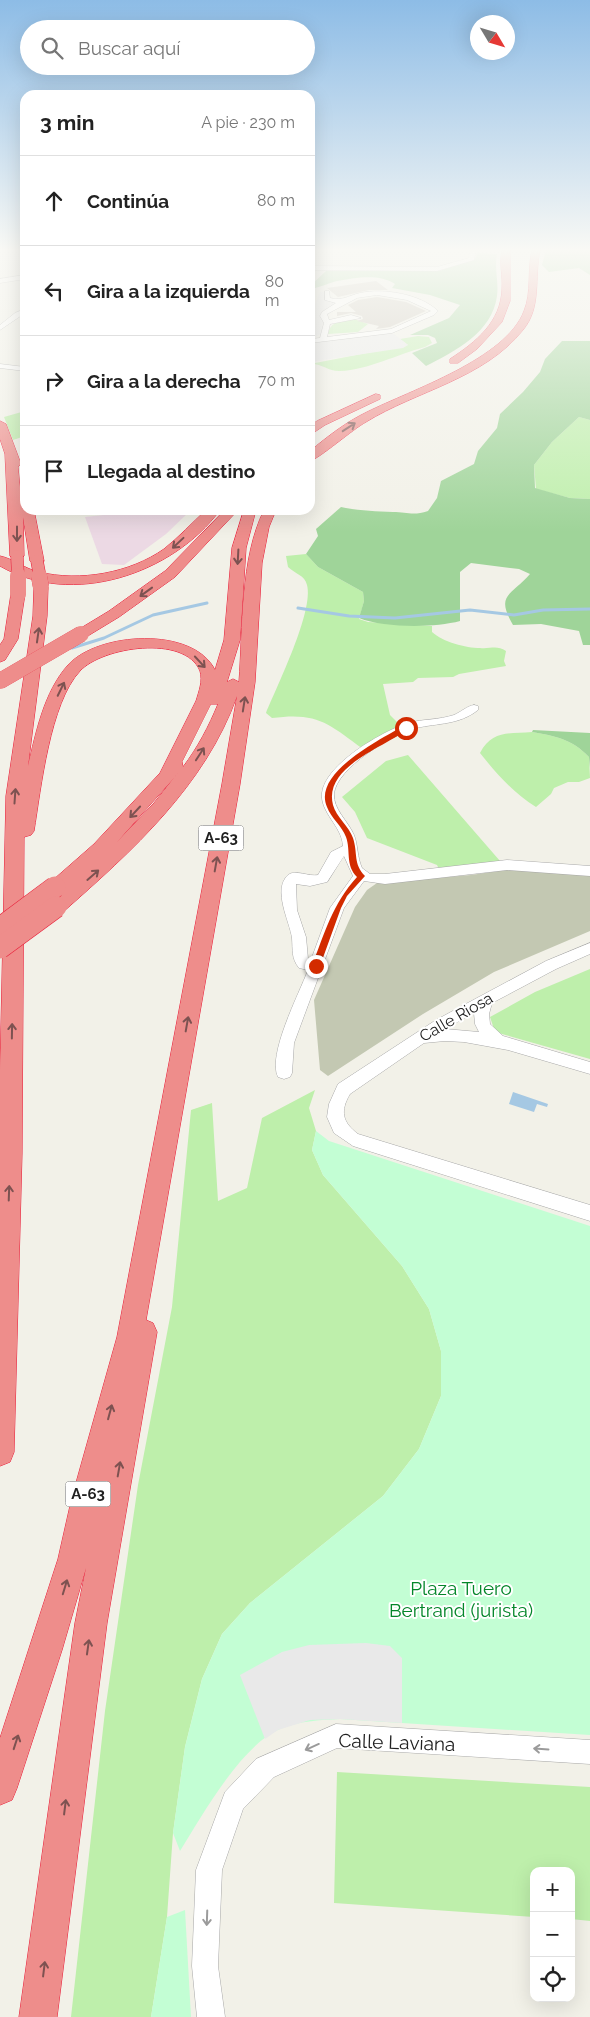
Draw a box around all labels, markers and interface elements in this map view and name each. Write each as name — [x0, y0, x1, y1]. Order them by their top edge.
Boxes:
north arrow — [470, 15, 515, 60]
search box — [20, 20, 315, 75]
icon: search — [38, 34, 66, 62]
text: Buscar aquí — [78, 37, 180, 59]
text: 3 min — [40, 110, 94, 135]
text: A pie · 230 m — [201, 113, 295, 132]
icon: ahead — [40, 187, 68, 215]
text: Continúa — [87, 190, 169, 212]
text: 80 m — [257, 191, 295, 210]
text: 80 m — [265, 272, 284, 310]
icon: left — [40, 277, 68, 305]
text: Gira a la izquierda — [87, 280, 250, 302]
icon: right — [40, 367, 68, 395]
text: Gira a la derecha — [87, 370, 241, 392]
text: 70 m — [258, 371, 295, 390]
one-way arrow — [342, 422, 356, 433]
icon: arrive — [40, 457, 68, 485]
text: Llegada al destino — [87, 460, 255, 482]
one-way arrow — [12, 525, 22, 541]
one-way arrow — [171, 537, 184, 549]
one-way arrow — [234, 549, 243, 565]
one-way arrow — [139, 587, 153, 597]
one-way arrow — [33, 628, 43, 644]
one-way arrow — [194, 656, 206, 669]
one-way arrow — [57, 682, 67, 697]
one-way arrow — [239, 696, 249, 712]
route start — [395, 717, 418, 740]
one-way arrow — [195, 747, 205, 761]
one-way arrow — [10, 788, 20, 804]
one-way arrow — [129, 806, 141, 819]
road number: A-63 — [198, 826, 244, 850]
one-way arrow — [212, 856, 222, 872]
one-way arrow — [86, 869, 99, 881]
route end — [305, 955, 328, 978]
street label: Calle Riosa — [416, 988, 496, 1046]
one-way arrow — [182, 1016, 192, 1032]
one-way arrow — [7, 1023, 17, 1039]
one-way arrow — [4, 1185, 14, 1202]
one-way arrow — [106, 1405, 115, 1421]
one-way arrow — [115, 1462, 125, 1478]
road number: A-63 — [66, 1482, 110, 1506]
park label: Plaza Tuero Bertrand (jurista) — [389, 1577, 533, 1621]
one-way arrow — [61, 1579, 71, 1595]
one-way arrow — [83, 1639, 93, 1655]
street label: Calle Laviana — [338, 1729, 456, 1755]
one-way arrow — [12, 1734, 22, 1750]
one-way arrow — [305, 1743, 320, 1753]
one-way arrow — [534, 1745, 550, 1754]
one-way arrow — [60, 1800, 70, 1816]
map controls — [530, 1867, 575, 2002]
button: + — [530, 1867, 575, 1912]
one-way arrow — [202, 1910, 212, 1926]
button: − — [530, 1912, 575, 1957]
button: locate — [530, 1957, 575, 2002]
one-way arrow — [39, 1961, 49, 1977]

